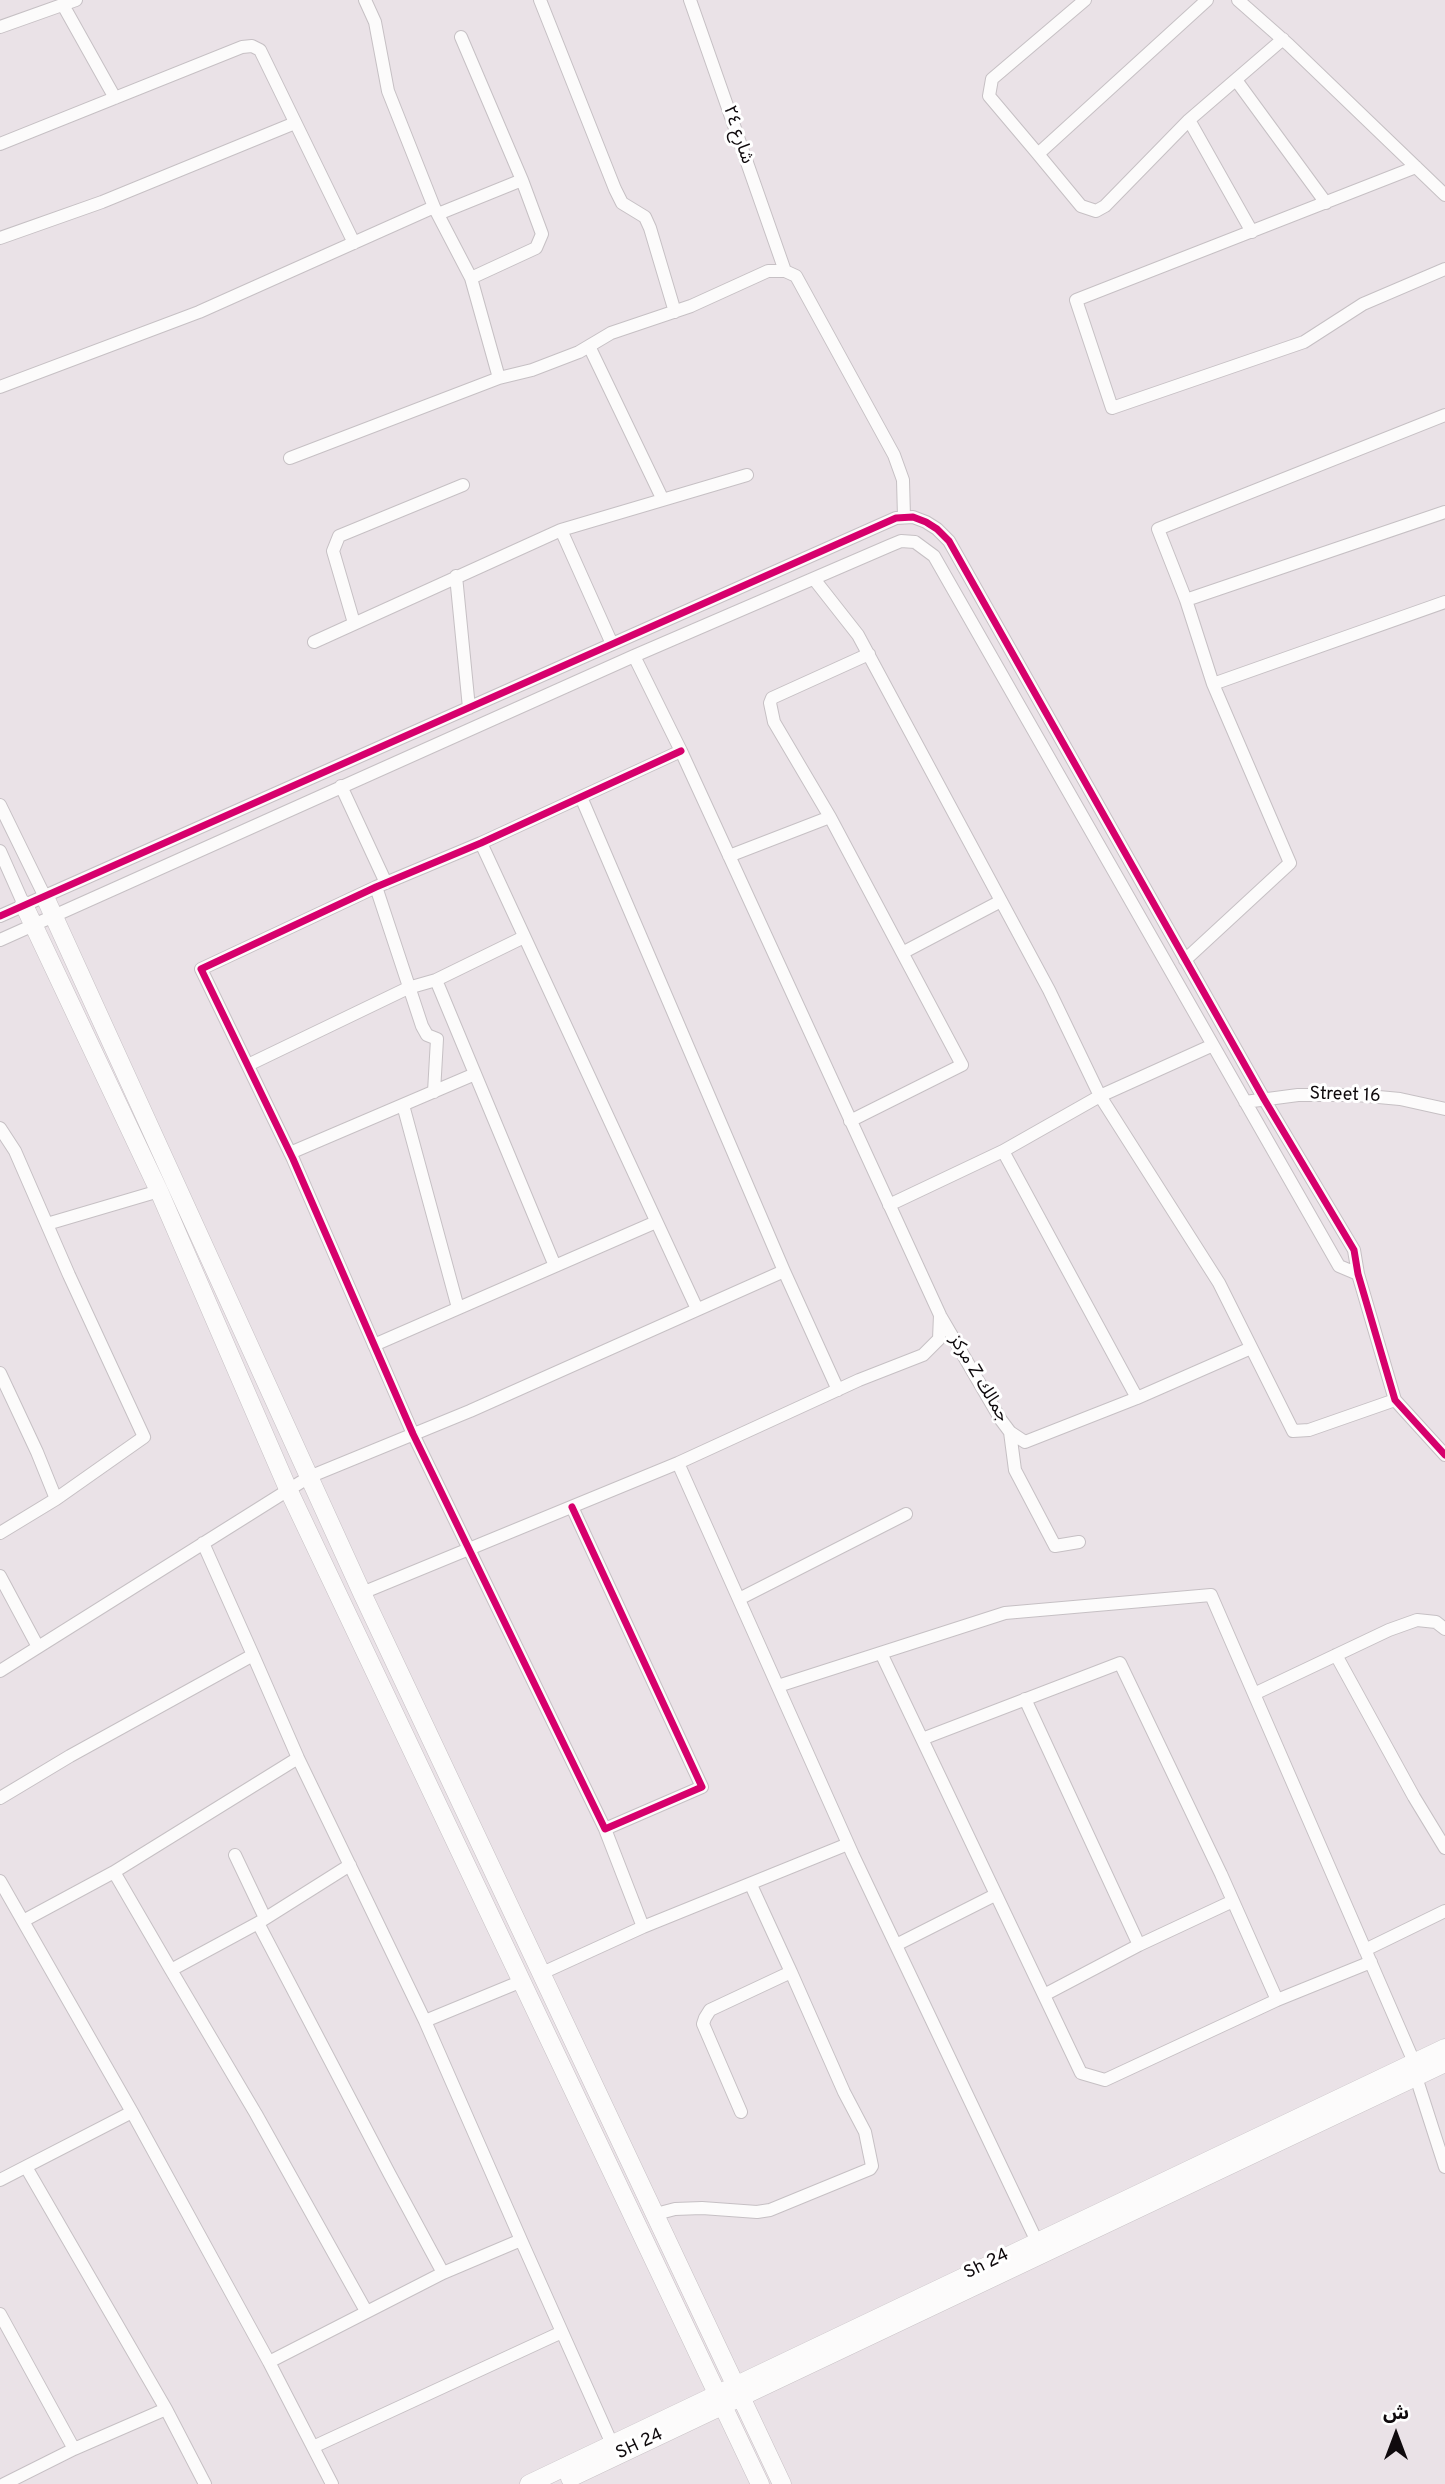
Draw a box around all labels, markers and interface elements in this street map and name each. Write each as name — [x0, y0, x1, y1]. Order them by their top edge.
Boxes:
street label: شارع ٢٤ — [717, 103, 757, 167]
street label: Street 16 — [1309, 1084, 1381, 1108]
street label: مركز Z جمالك — [943, 1331, 1013, 1427]
street label: Sh 24 — [961, 2245, 1013, 2285]
north arrow — [1361, 2400, 1431, 2470]
text: ش — [1383, 2402, 1409, 2426]
street label: SH 24 — [613, 2425, 667, 2465]

